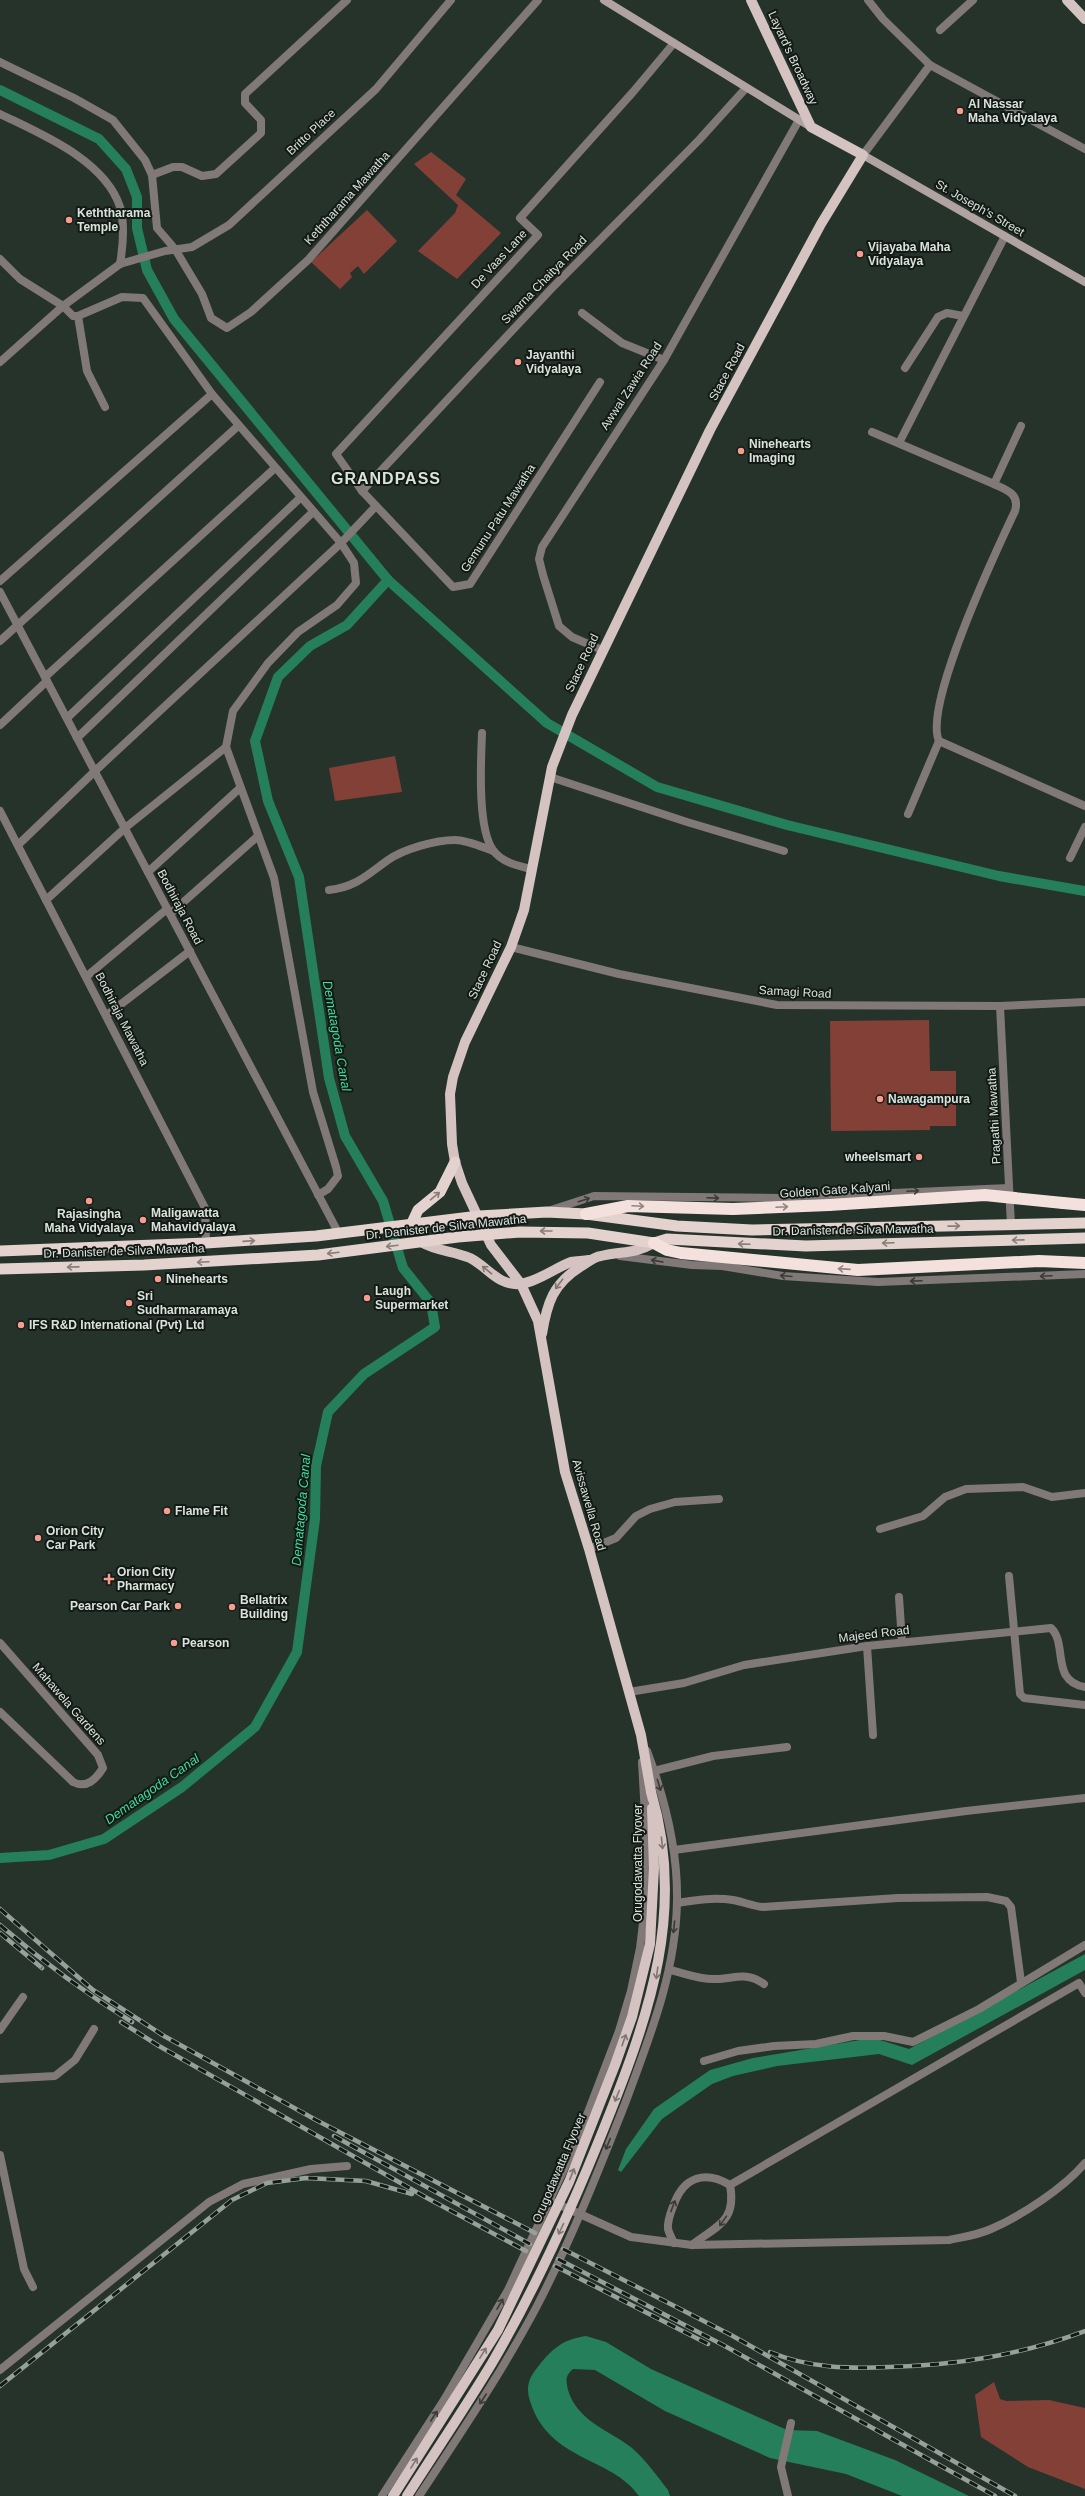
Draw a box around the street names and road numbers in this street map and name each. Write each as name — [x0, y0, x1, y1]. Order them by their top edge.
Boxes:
street label: Layard's Broadway — [765, 9, 821, 107]
street label: Britto Place — [284, 106, 338, 158]
street label: Keththarama Mawatha — [301, 148, 393, 248]
street label: St. Joseph's Street — [933, 177, 1028, 239]
street label: De Vaas Lane — [468, 227, 530, 291]
street label: Swarna Chaitya Road — [498, 233, 590, 327]
street label: Awwal Zawia Road — [597, 339, 665, 433]
street label: Stace Road — [706, 341, 748, 403]
street label: Gemunu Patu Mawatha — [458, 461, 538, 575]
street label: Stace Road — [562, 632, 602, 694]
street label: Bodhiraja Road — [154, 867, 206, 947]
street label: Stace Road — [465, 939, 505, 1001]
street label: Bodhiraja Mawatha — [92, 970, 152, 1068]
street label: Samagi Road — [758, 983, 832, 1001]
street label: Pragathi Mawatha — [984, 1067, 1004, 1165]
street label: Golden Gate Kalyani — [779, 1179, 891, 1201]
street label: Dr. Danister de Silva Mawatha — [365, 1212, 527, 1242]
street label: Dr. Danister de Silva Mawatha — [772, 1222, 934, 1238]
street label: Dr. Danister de Silva Mawatha — [43, 1241, 205, 1261]
street label: Avissawella Road — [569, 1458, 609, 1552]
street label: Majeed Road — [838, 1623, 910, 1645]
street label: Mahawela Gardens — [30, 1660, 108, 1748]
street label: Orugodawatta Flyover — [631, 1804, 645, 1922]
street label: Orugodawatta Flyover — [529, 2111, 589, 2225]

